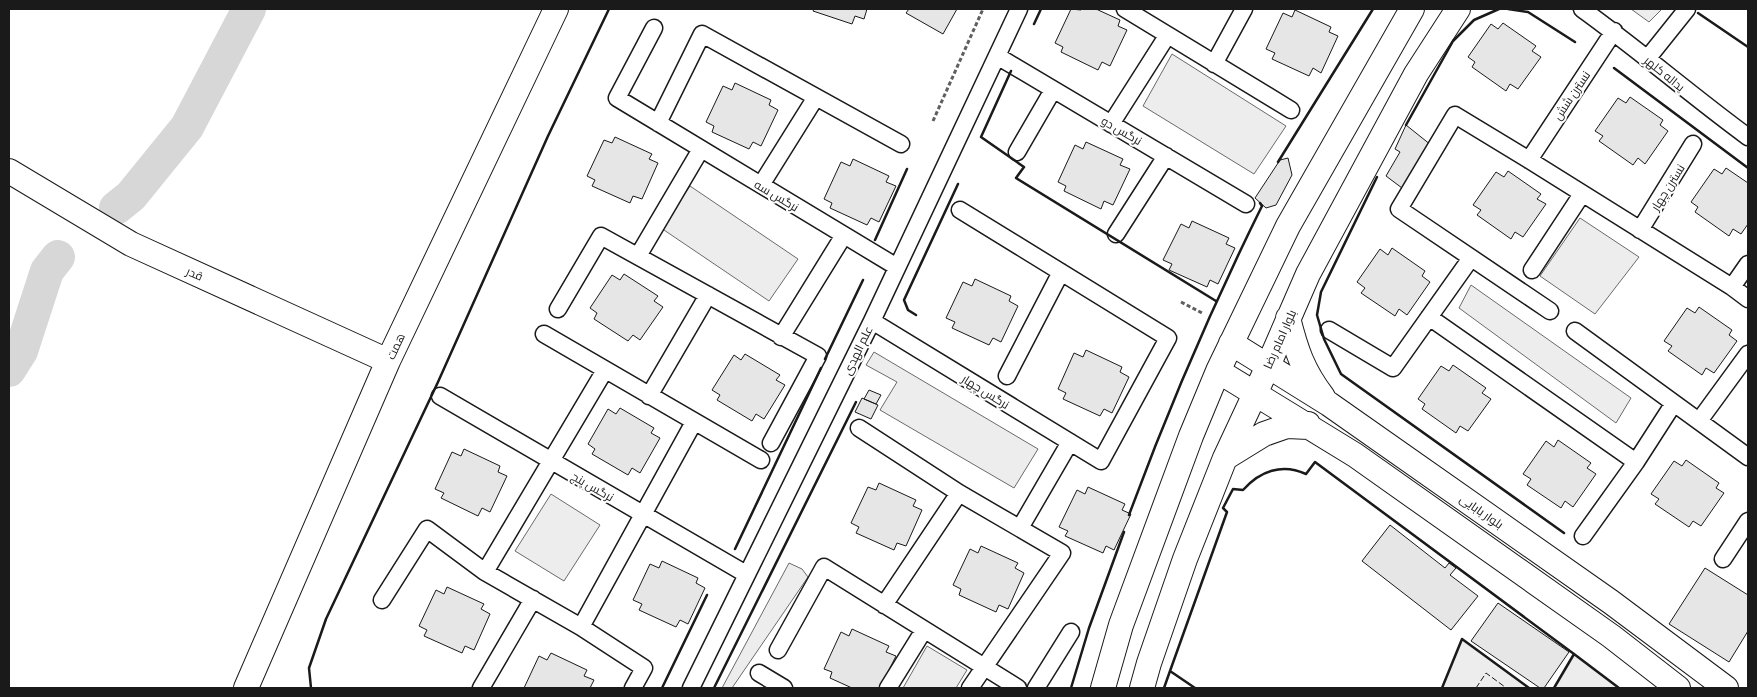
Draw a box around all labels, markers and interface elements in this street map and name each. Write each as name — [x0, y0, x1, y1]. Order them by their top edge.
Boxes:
street label: یداله کلهر — [1640, 52, 1689, 95]
street label: نسترن شش — [1550, 68, 1593, 123]
street label: نرگس دو — [1099, 113, 1145, 148]
street label: نسترن چهار — [1647, 161, 1689, 215]
street label: نرگس سه — [752, 176, 802, 215]
street label: قدر — [183, 263, 206, 284]
street label: بلوار امام رضا — [1260, 307, 1300, 372]
street label: علم الهدی — [839, 323, 877, 378]
street label: همت — [383, 331, 407, 361]
street label: نرگس چهار — [957, 370, 1012, 414]
street label: نرگس پنج — [568, 468, 617, 506]
street label: بلوار بابایی — [1457, 491, 1506, 532]

